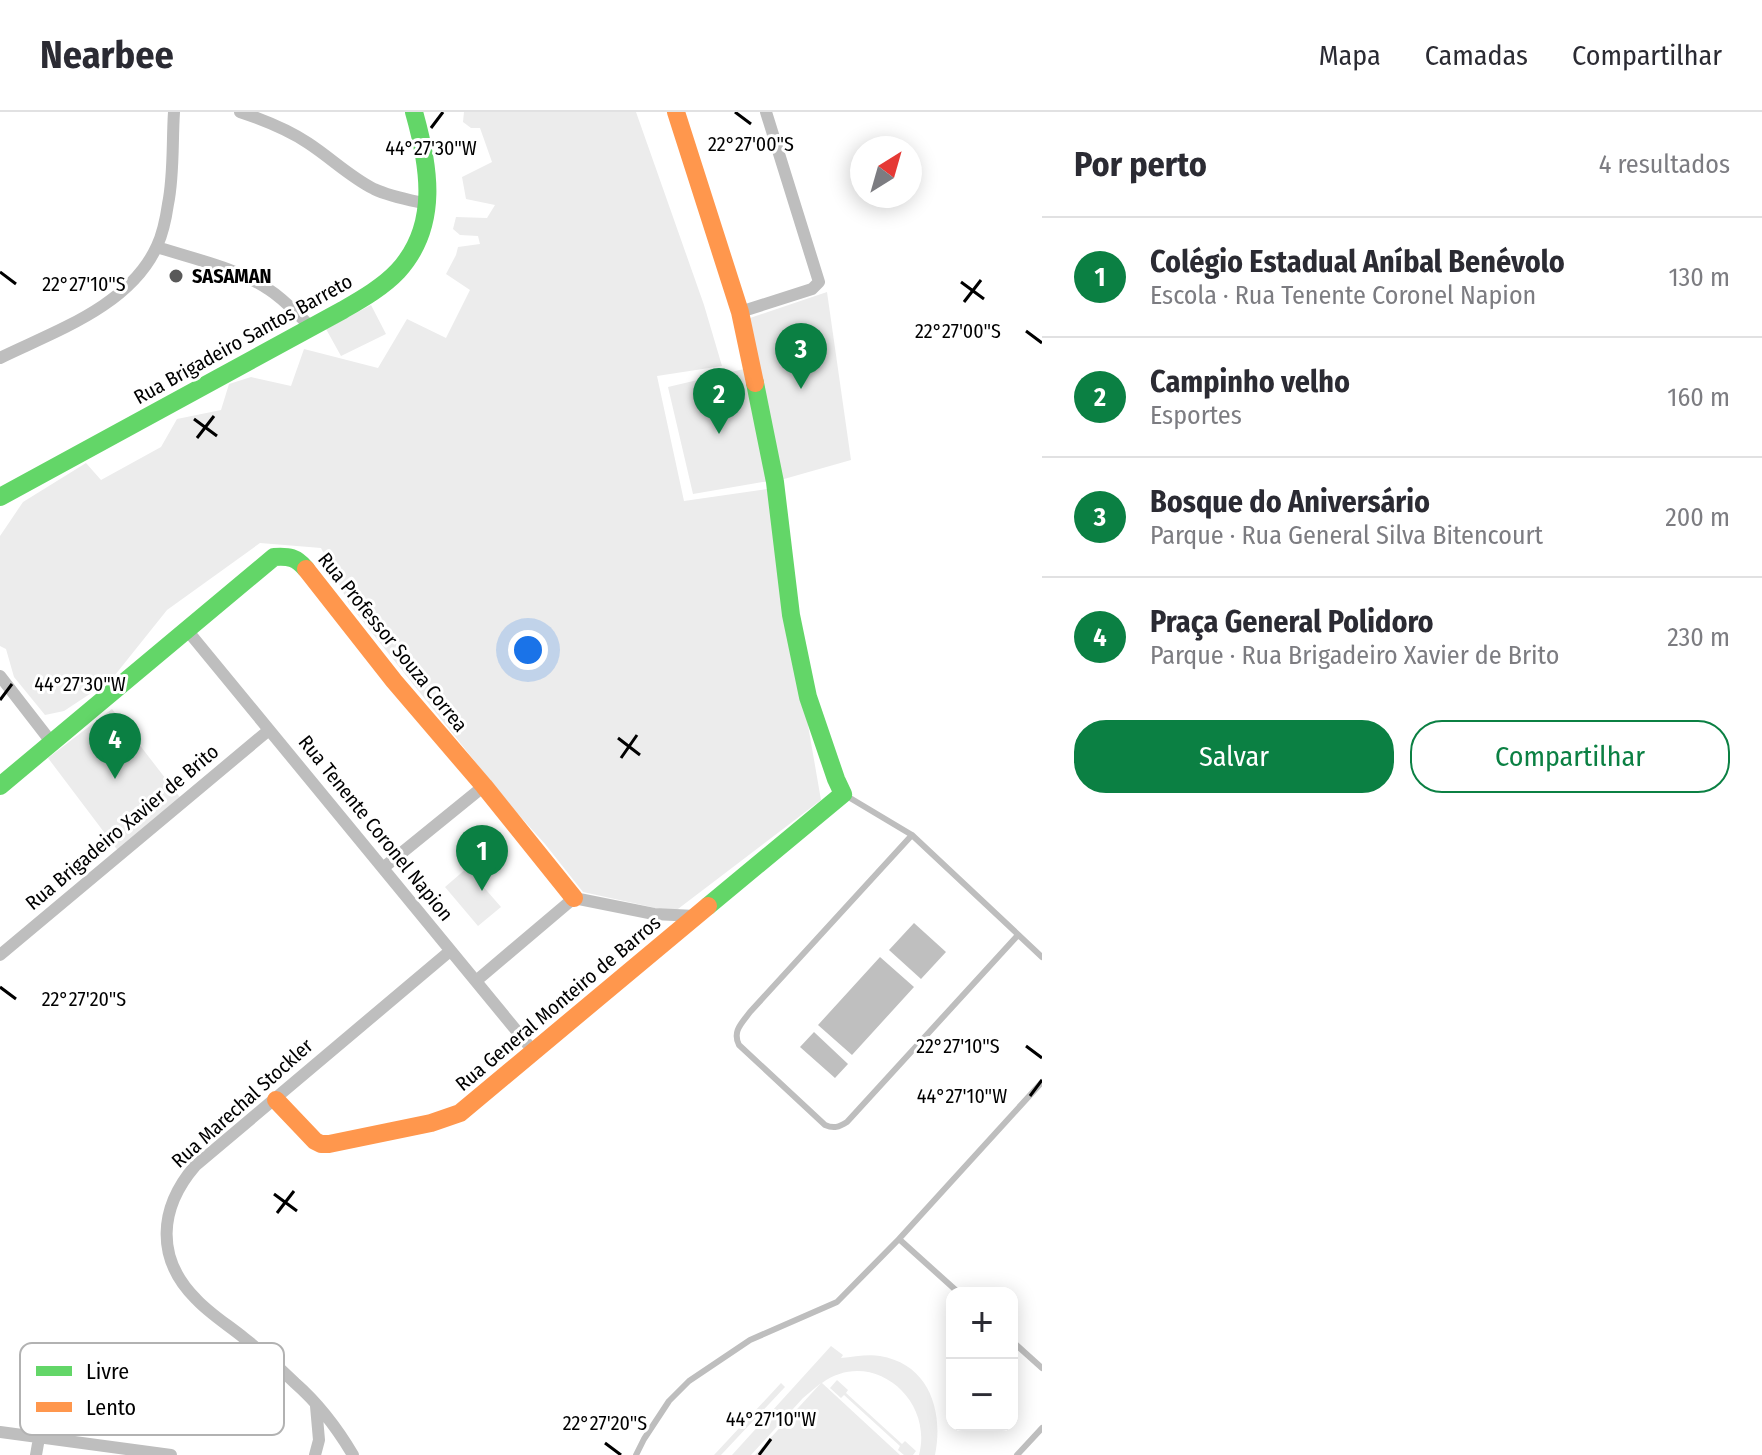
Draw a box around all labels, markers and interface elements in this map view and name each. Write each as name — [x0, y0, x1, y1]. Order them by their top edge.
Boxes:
text: Nearbee — [40, 32, 174, 78]
text: Mapa — [1319, 39, 1381, 72]
text: Camadas — [1425, 39, 1528, 72]
text: Compartilhar — [1572, 39, 1722, 72]
text: 22°27'00"S — [708, 132, 794, 156]
text: 44°27'30"W — [385, 136, 477, 160]
north arrow — [850, 136, 922, 208]
text: Por perto — [1074, 144, 1207, 185]
text: 4 resultados — [1599, 149, 1730, 180]
text: Colégio Estadual Aníbal Benévolo — [1150, 244, 1565, 280]
text: 1 — [1095, 262, 1106, 293]
text: 130 m — [1668, 262, 1730, 293]
place label: SASAMAN — [192, 264, 272, 288]
marker: SASAMAN — [167, 267, 185, 285]
street label: Rua Brigadeiro Santos Barreto — [130, 269, 356, 409]
text: 22°27'10"S — [42, 272, 126, 296]
text: Escola · Rua Tenente Coronel Napion — [1150, 280, 1536, 311]
text: 22°27'00"S — [915, 319, 1001, 343]
pin: 3 — [775, 323, 827, 389]
text: Campinho velho — [1150, 364, 1350, 400]
pin: 2 — [693, 368, 745, 434]
text: 2 — [1094, 382, 1106, 413]
text: 160 m — [1667, 382, 1730, 413]
text: Esportes — [1150, 400, 1242, 431]
text: Bosque do Aniversário — [1150, 484, 1430, 520]
text: 3 — [1094, 502, 1106, 533]
text: 200 m — [1665, 502, 1730, 533]
text: Parque · Rua General Silva Bitencourt — [1150, 520, 1543, 551]
street label: Rua Professor Souza Correa — [313, 547, 473, 737]
text: Praça General Polidoro — [1150, 604, 1434, 640]
text: 4 — [1093, 622, 1107, 653]
text: 230 m — [1667, 622, 1730, 653]
your location — [508, 630, 548, 670]
text: Parque · Rua Brigadeiro Xavier de Brito — [1150, 640, 1559, 671]
text: 44°27'30"W — [34, 672, 126, 696]
pin: 4 — [89, 713, 141, 779]
button: Salvar — [1074, 720, 1394, 793]
button: Compartilhar — [1410, 720, 1730, 793]
street label: Rua Tenente Coronel Napion — [294, 730, 458, 926]
street label: Rua Brigadeiro Xavier de Brito — [21, 739, 223, 915]
pin: 1 — [456, 825, 508, 891]
street label: Rua General Monteiro de Barros — [451, 910, 665, 1096]
text: 22°27'20"S — [42, 987, 126, 1011]
street label: Rua Marechal Stockler — [167, 1033, 317, 1173]
text: 22°27'10"S — [916, 1034, 1000, 1058]
text: 44°27'10"W — [917, 1084, 1007, 1108]
map controls — [946, 1287, 1018, 1431]
button: + — [946, 1287, 1018, 1359]
legend — [20, 1343, 284, 1435]
text: Livre — [86, 1358, 129, 1385]
button: − — [946, 1359, 1018, 1431]
text: Lento — [86, 1394, 136, 1421]
text: 44°27'10"W — [726, 1407, 816, 1431]
text: 22°27'20"S — [563, 1411, 647, 1435]

